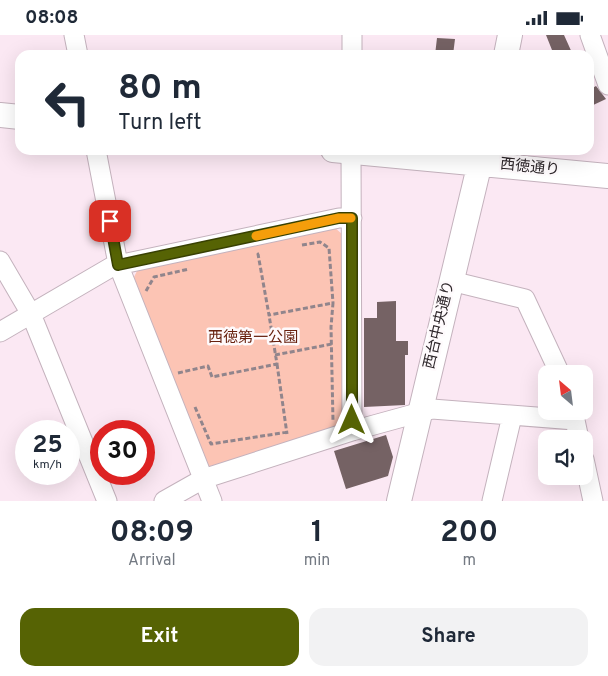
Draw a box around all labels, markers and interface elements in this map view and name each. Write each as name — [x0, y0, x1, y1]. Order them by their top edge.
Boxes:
text: 08:08 — [25, 6, 79, 30]
text: 80 m — [118, 67, 202, 111]
icon: left — [35, 70, 100, 135]
text: Turn left — [118, 110, 201, 137]
street label: 西徳通り — [499, 155, 561, 181]
pin — [89, 200, 131, 242]
icon: arrive — [96, 207, 124, 235]
street label: 西台中央通り — [421, 279, 459, 371]
park label: 西徳第一公園 — [208, 329, 298, 348]
north arrow — [538, 365, 592, 420]
map controls — [538, 365, 593, 485]
position arrow — [325, 393, 377, 445]
speed limit sign: 30 — [90, 420, 155, 485]
text: 25 — [32, 430, 63, 462]
button: sound — [538, 430, 593, 485]
text: km/h — [33, 457, 62, 473]
text: 08:09 — [110, 515, 194, 552]
text: 1 — [311, 515, 323, 552]
text: 200 — [440, 515, 498, 552]
text: Arrival — [128, 551, 176, 571]
text: min — [304, 551, 330, 571]
text: m — [462, 551, 476, 571]
button: Exit — [20, 608, 299, 666]
button: Share — [309, 608, 588, 666]

